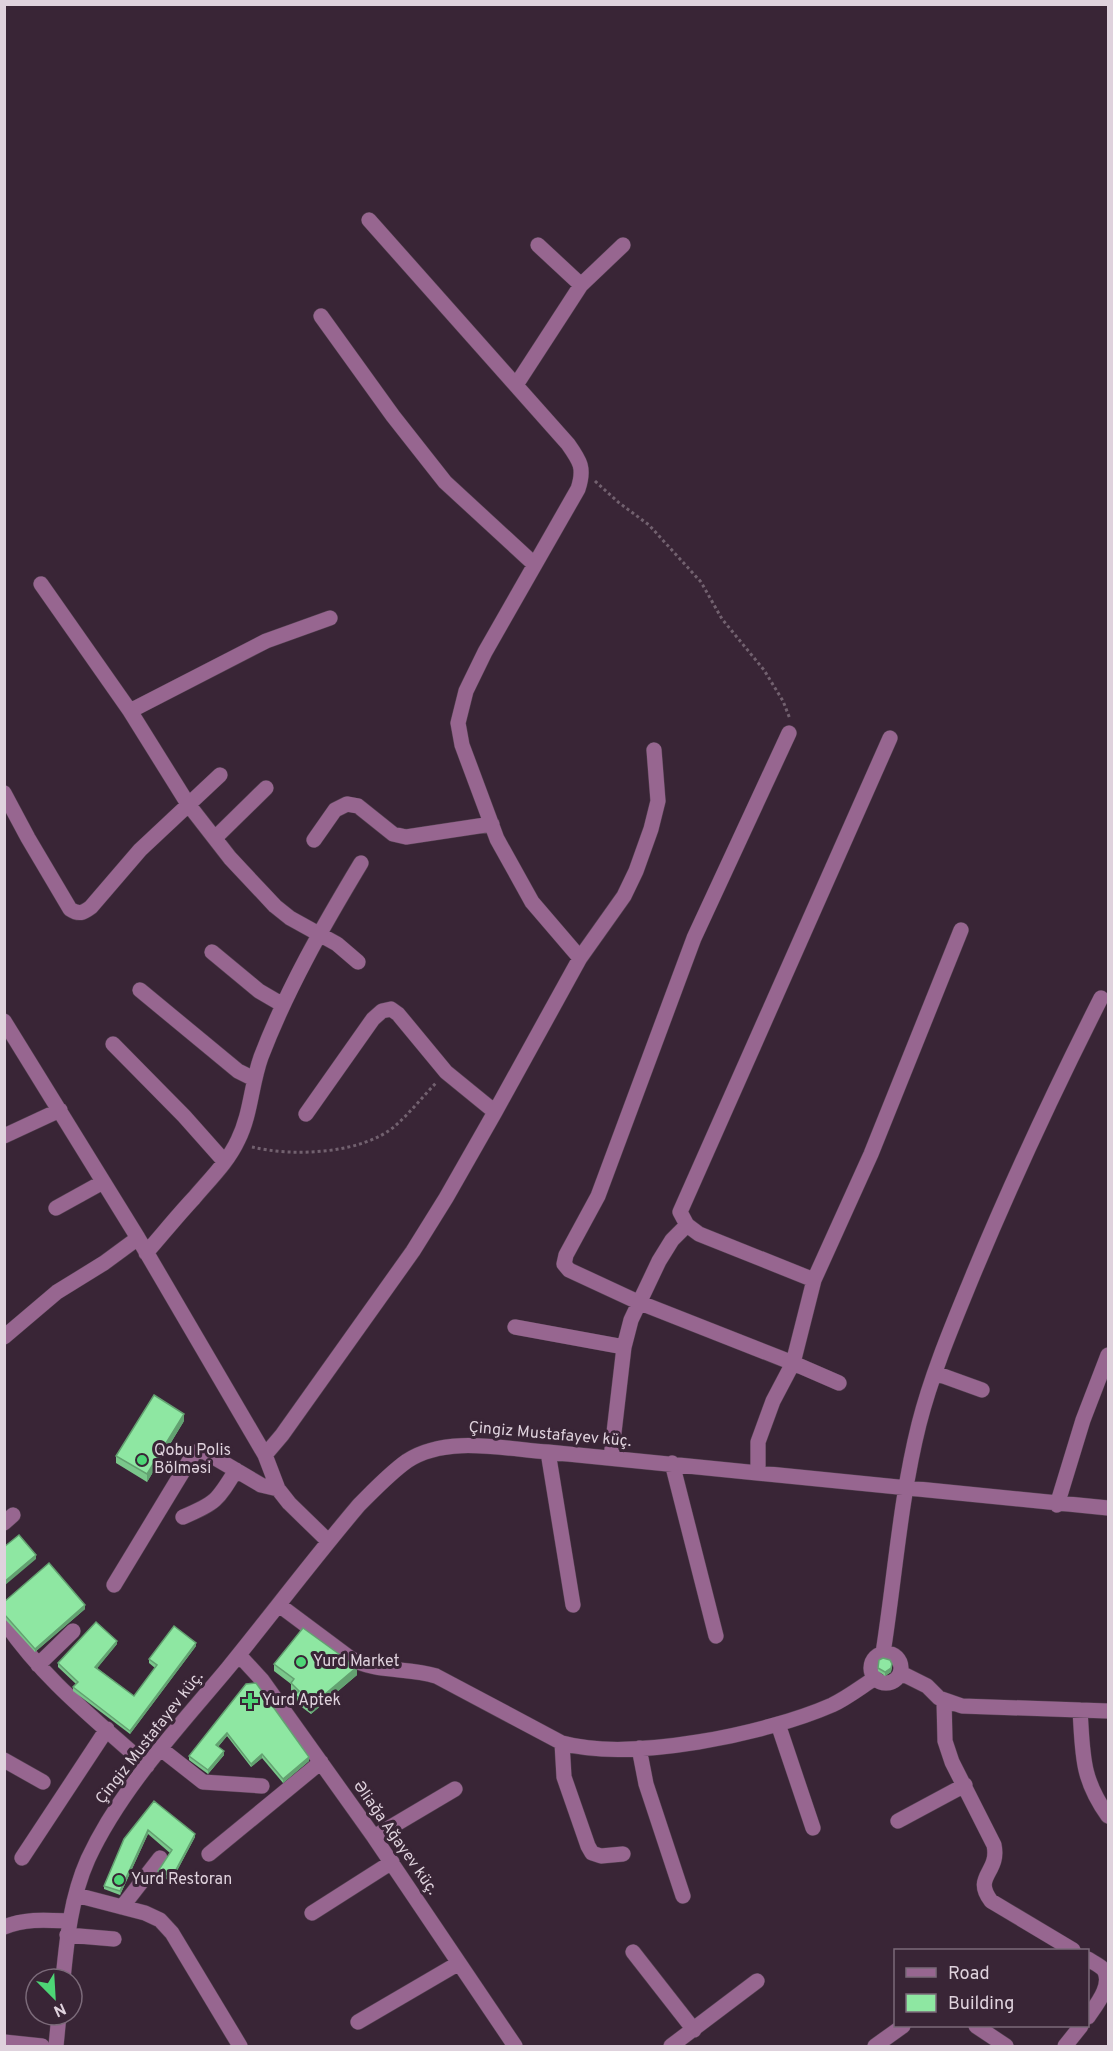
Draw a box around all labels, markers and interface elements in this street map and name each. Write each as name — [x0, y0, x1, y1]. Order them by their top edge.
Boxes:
street label: Çingiz Mustafayev küç. — [468, 1418, 632, 1452]
place label: Qobu Polis Bölməsi — [154, 1441, 231, 1479]
marker: Qobu Polis Bölməsi — [135, 1453, 149, 1467]
place label: Yurd Market — [313, 1652, 400, 1672]
marker: Yurd Market — [294, 1655, 308, 1669]
street label: Çingiz Mustafayev küç. — [92, 1667, 208, 1809]
place label: Yurd Aptek — [262, 1691, 341, 1711]
marker: Yurd Aptek — [243, 1694, 257, 1708]
street label: Əliağa Ağayev küç. — [348, 1777, 442, 1899]
place label: Yurd Restoran — [131, 1870, 232, 1890]
marker: Yurd Restoran — [112, 1873, 126, 1887]
legend — [894, 1949, 1089, 2027]
text: Road — [948, 1963, 990, 1986]
north arrow — [24, 1967, 84, 2027]
text: Building — [948, 1993, 1014, 2016]
text: N — [50, 1997, 69, 2020]

